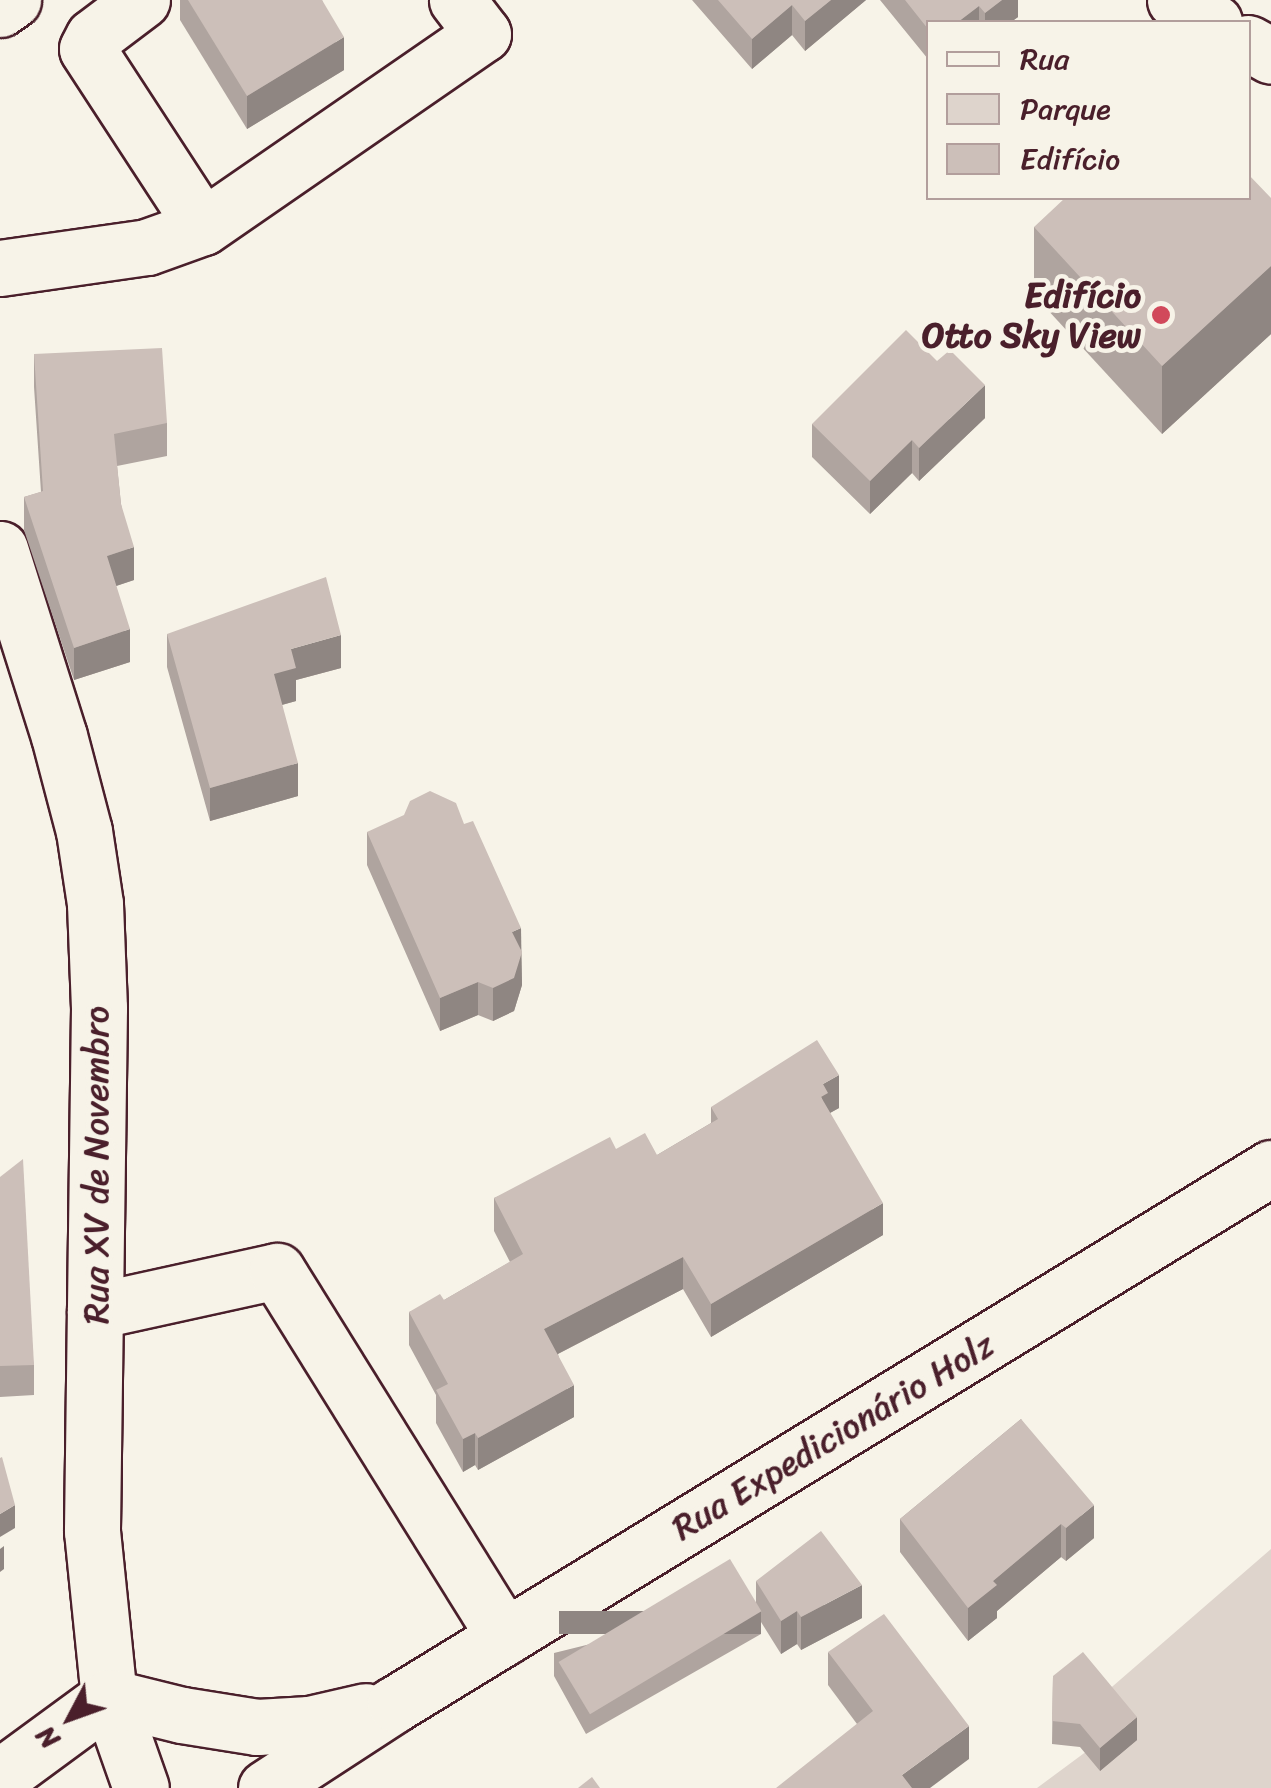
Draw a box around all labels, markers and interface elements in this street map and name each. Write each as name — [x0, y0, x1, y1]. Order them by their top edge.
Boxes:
legend — [926, 20, 1251, 200]
text: Rua — [1020, 32, 1069, 86]
text: Parque — [1020, 82, 1111, 136]
text: Edifício — [1020, 132, 1120, 186]
place label: Edifício Otto Sky View — [922, 274, 1141, 356]
marker: Edifício Otto Sky View — [1150, 304, 1172, 326]
street label: Rua XV de Novembro — [75, 1006, 117, 1324]
street label: Rua Expedicionário Holz — [664, 1323, 1002, 1549]
north arrow — [20, 1668, 120, 1768]
text: N — [22, 1715, 72, 1761]

